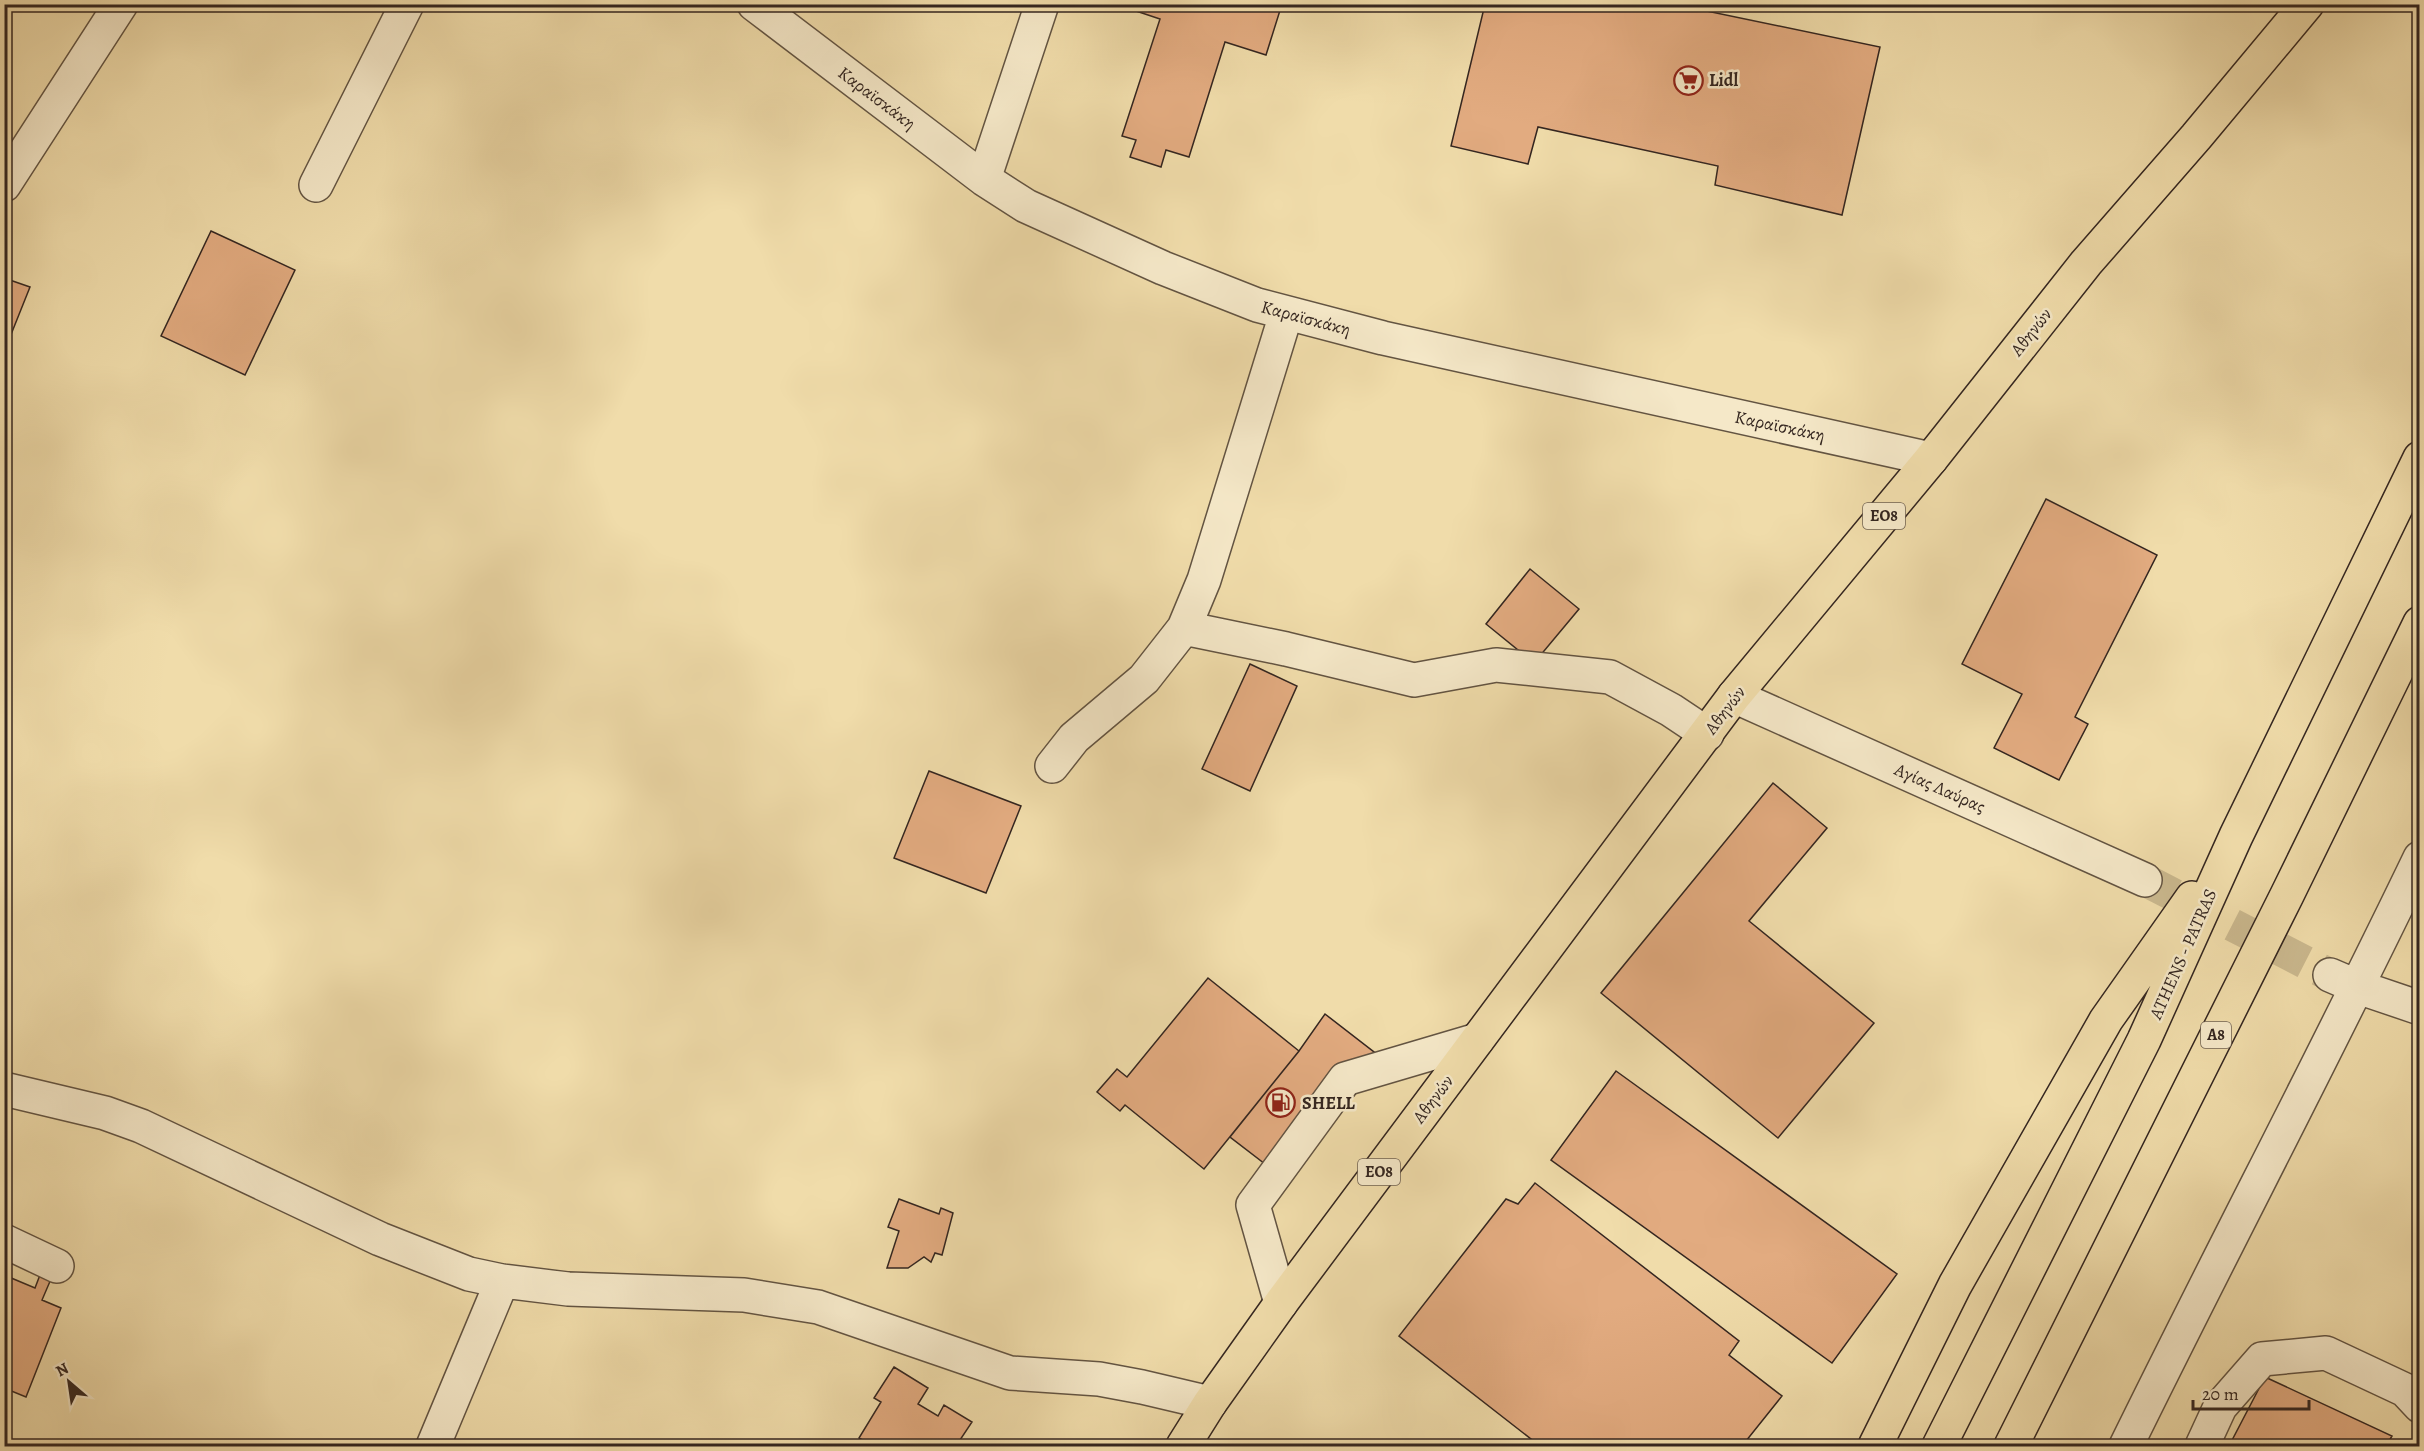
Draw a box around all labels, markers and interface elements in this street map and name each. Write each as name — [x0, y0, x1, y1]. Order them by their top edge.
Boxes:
street label: Καραϊσκάκη — [833, 61, 921, 135]
supermarket icon: Lidl — [1672, 64, 1704, 96]
place label: Lidl — [1709, 68, 1738, 92]
street label: Καραϊσκάκη — [1259, 295, 1353, 341]
street label: Αθηνών — [2004, 303, 2057, 362]
street label: Καραϊσκάκη — [1733, 405, 1827, 447]
road number: ΕΟ8 — [1863, 503, 1905, 529]
street label: Αθηνών — [1698, 681, 1751, 740]
street label: Αγίας Λαύρας — [1890, 757, 1989, 819]
street label: ATHENS - PATRAS — [2143, 885, 2222, 1024]
road number: Α8 — [2201, 1022, 2231, 1048]
street label: Αθηνών — [1406, 1070, 1459, 1129]
fuel station icon: SHELL — [1265, 1087, 1297, 1119]
place label: SHELL — [1302, 1091, 1355, 1115]
road number: ΕΟ8 — [1358, 1159, 1400, 1185]
north arrow — [39, 1352, 99, 1412]
text: N — [52, 1357, 73, 1382]
scale bar — [2193, 1373, 2308, 1411]
text: 20 m — [2202, 1382, 2239, 1406]

